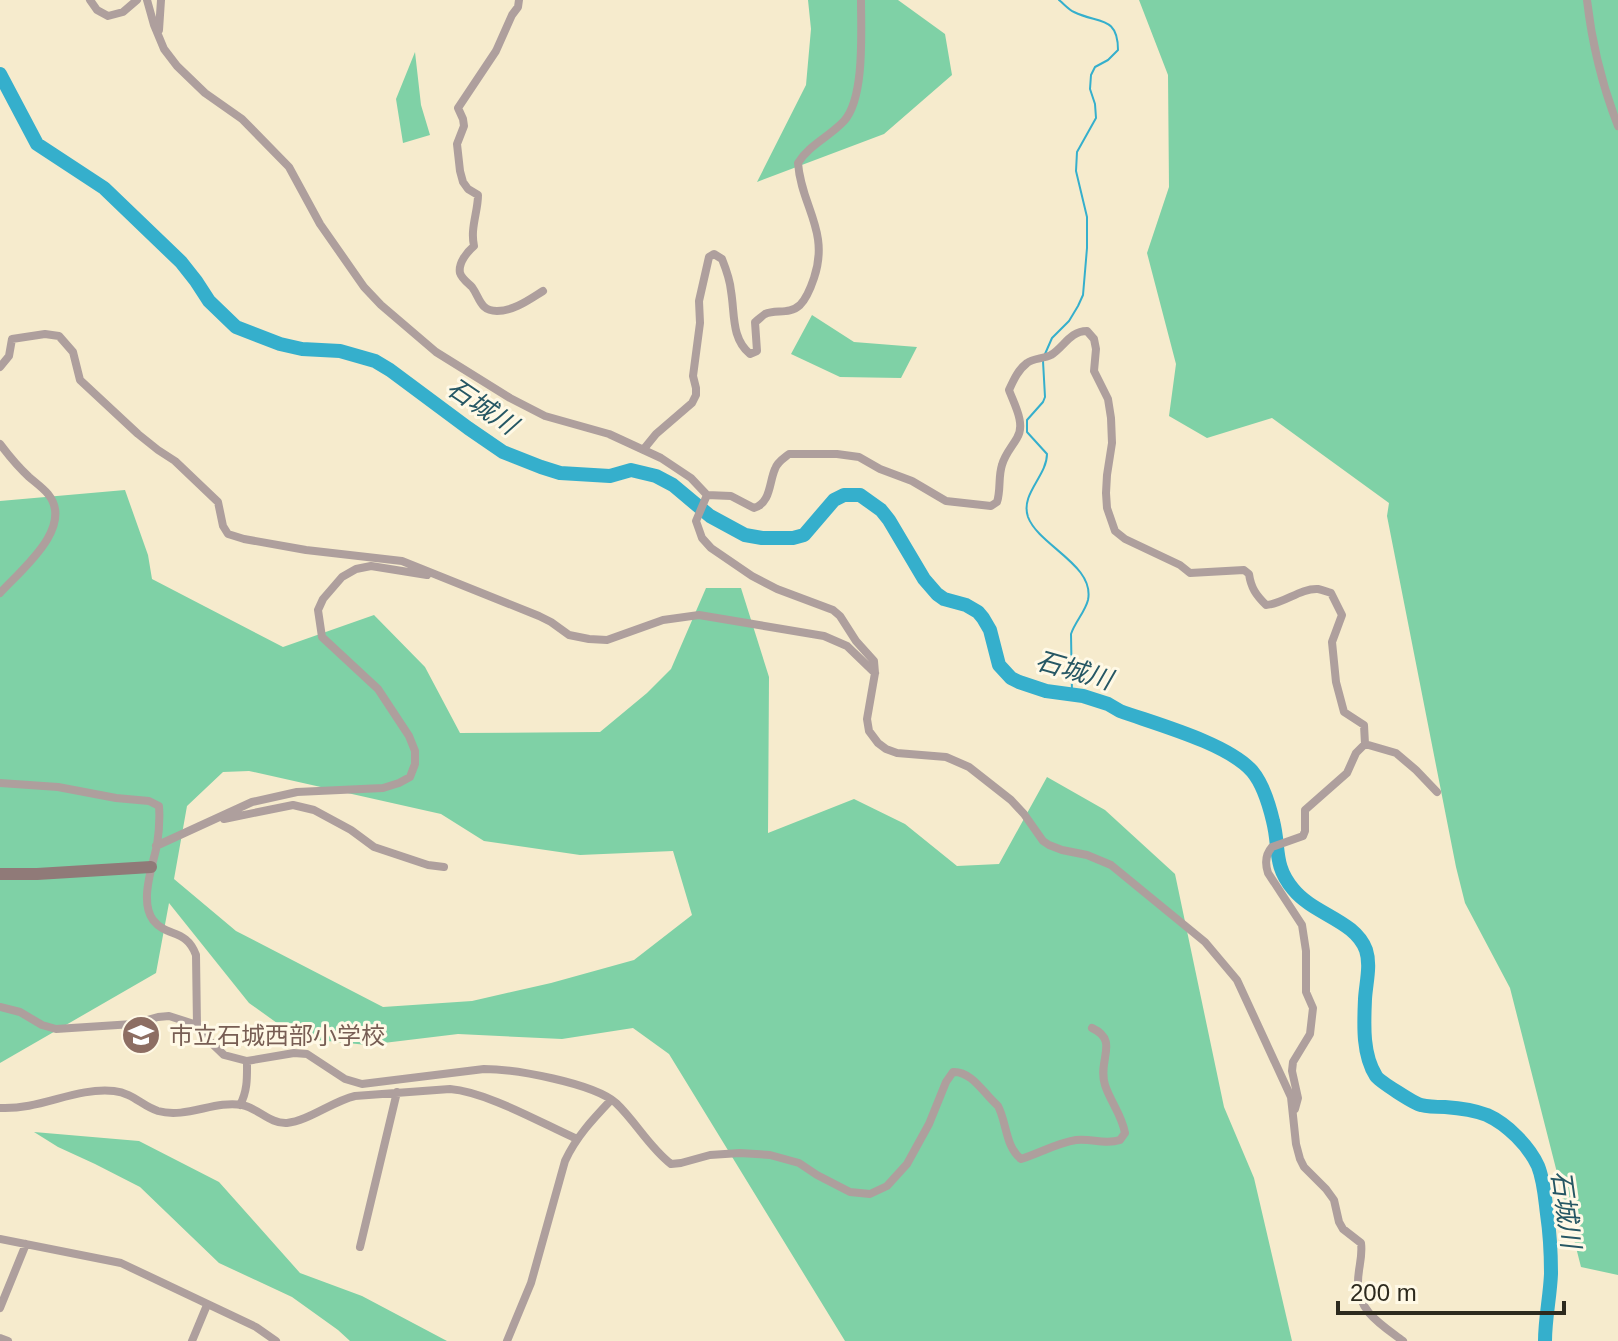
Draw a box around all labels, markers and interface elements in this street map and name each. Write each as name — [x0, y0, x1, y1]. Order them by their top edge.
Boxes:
water label: 石城川 — [441, 372, 525, 442]
water label: 石城川 — [1032, 645, 1119, 696]
school or university icon: 市立石城西部小学校 — [120, 1014, 162, 1056]
place label: 市立石城西部小学校 — [169, 1022, 385, 1049]
water label: 石城川 — [1546, 1168, 1587, 1253]
scale bar — [1338, 1265, 1564, 1315]
text: 200 m — [1350, 1279, 1417, 1306]

